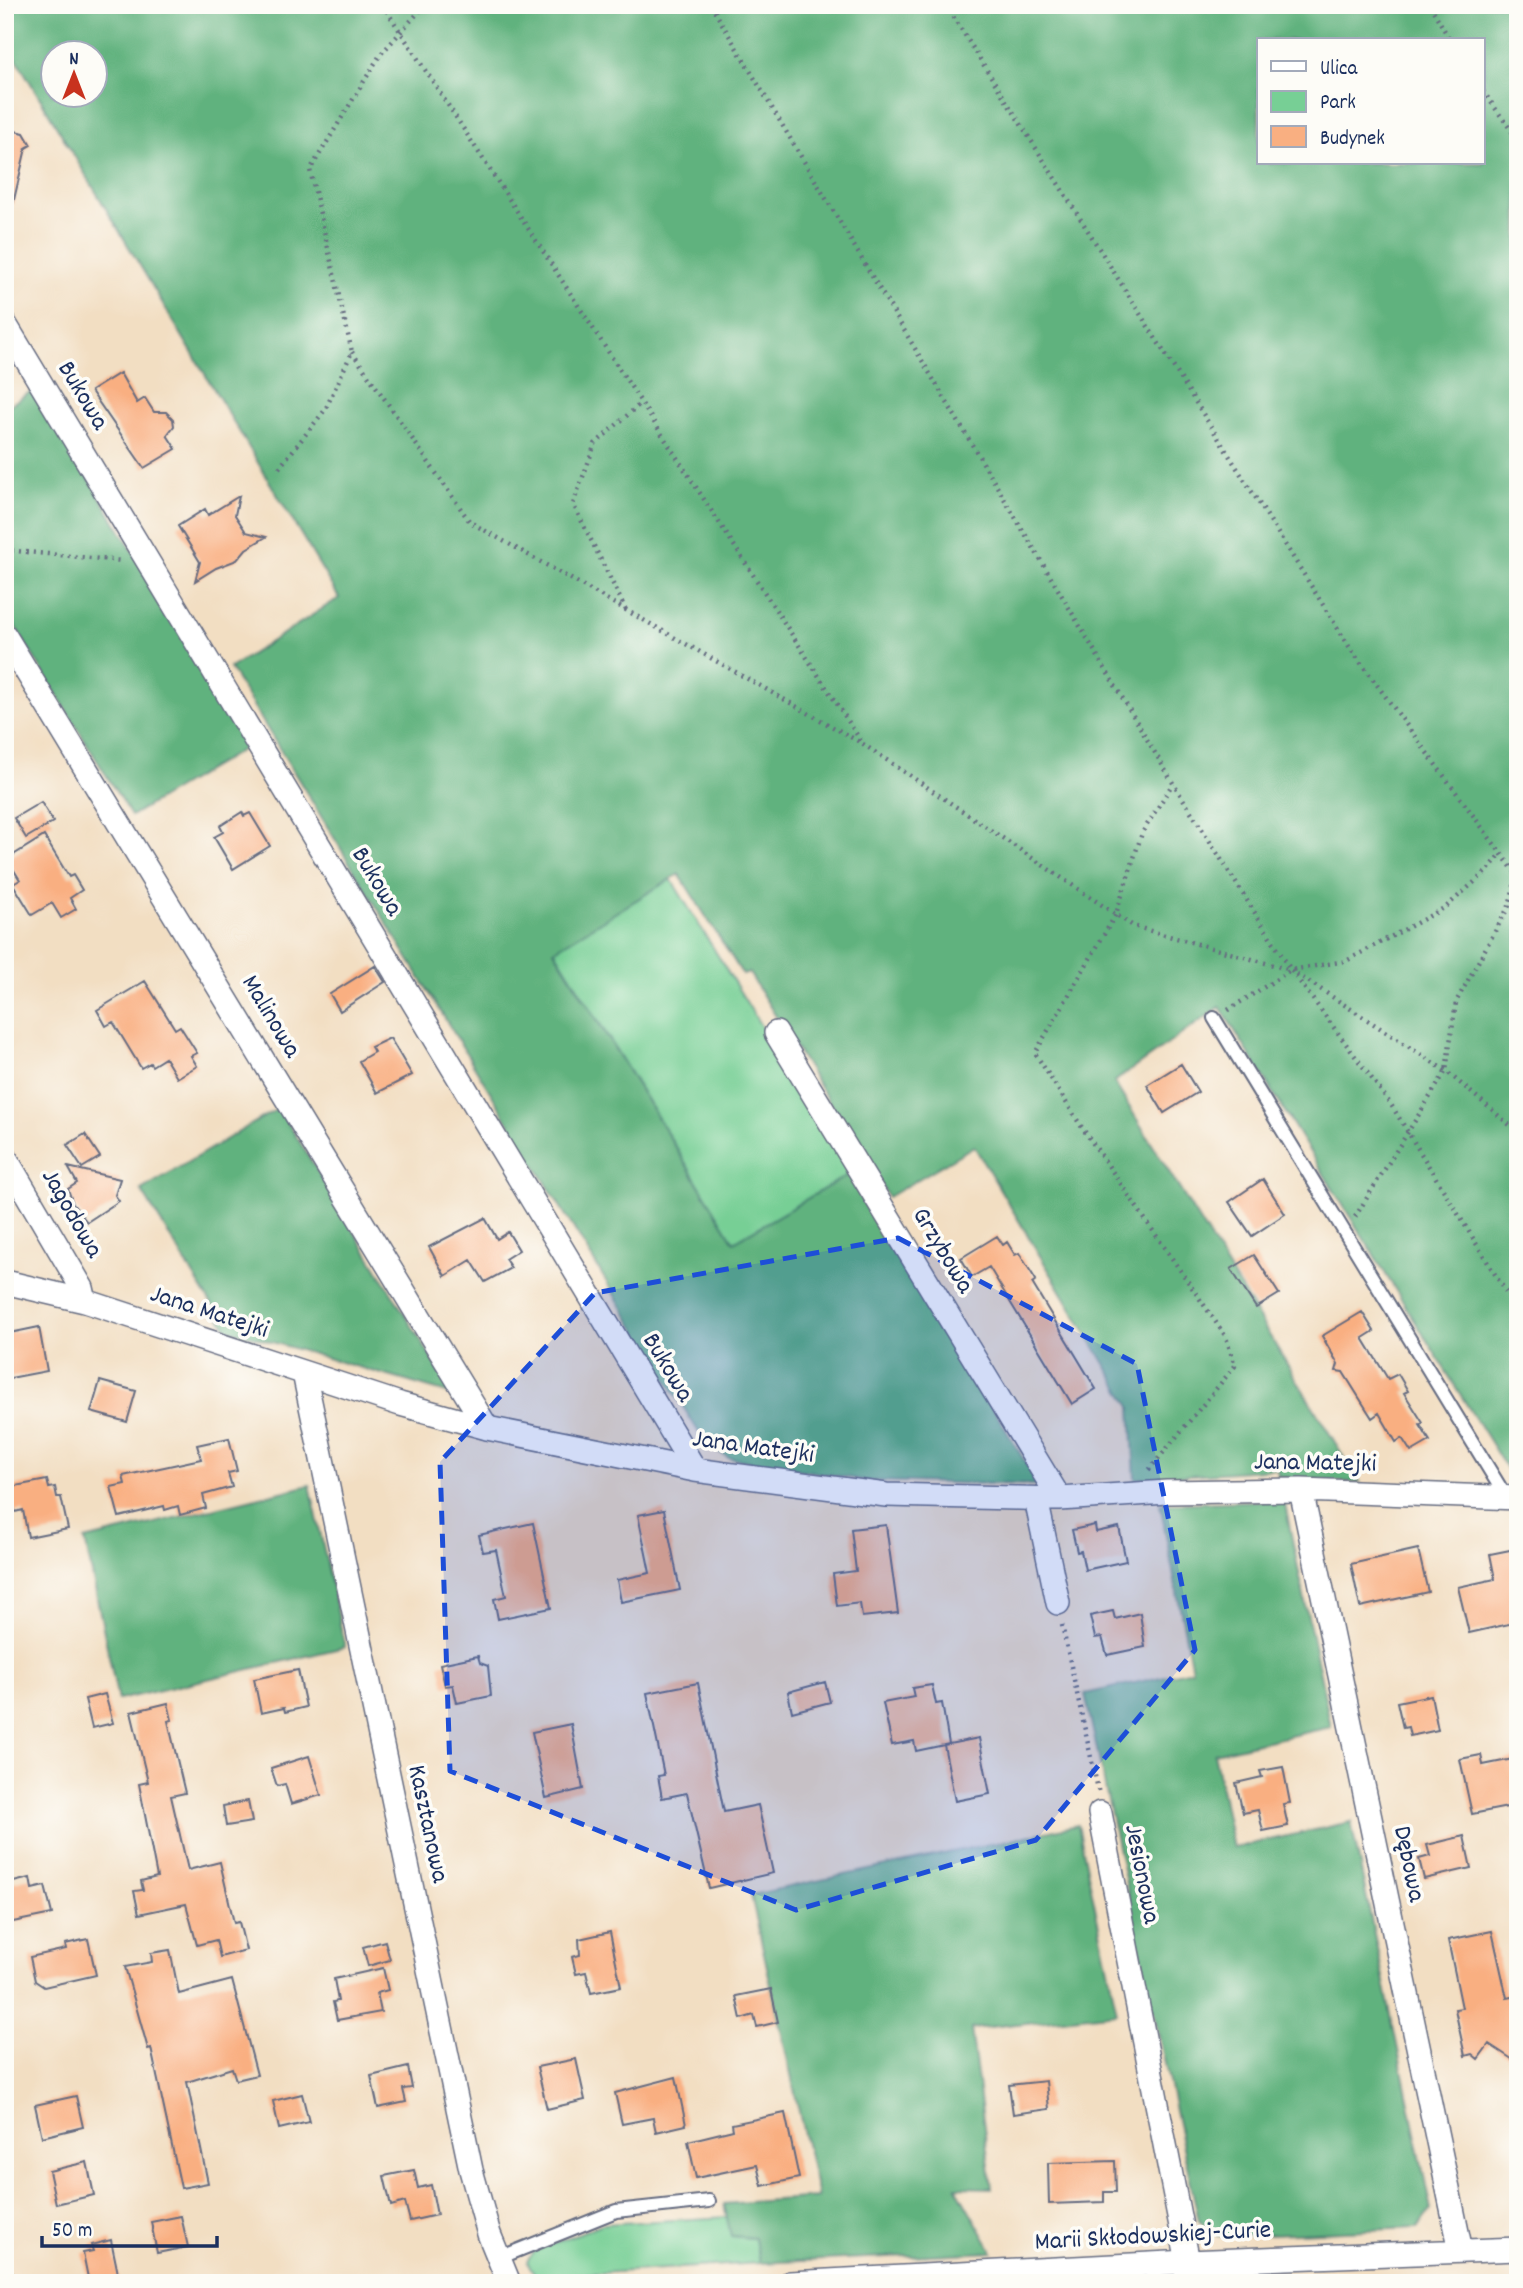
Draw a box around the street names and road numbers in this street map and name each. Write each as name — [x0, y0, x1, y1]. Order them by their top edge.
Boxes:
street label: Bukowa — [47, 354, 118, 438]
street label: Bukowa — [341, 840, 412, 924]
street label: Malinowa — [231, 969, 310, 1066]
street label: Jagodowa — [31, 1163, 112, 1266]
street label: Grzybowa — [902, 1201, 983, 1302]
street label: Jana Matejki — [145, 1276, 273, 1350]
street label: Bukowa — [632, 1326, 703, 1410]
street label: Jana Matejki — [690, 1421, 816, 1475]
street label: Jana Matejki — [1253, 1444, 1377, 1484]
street label: Kasztanowa — [396, 1762, 458, 1887]
street label: Jesionowa — [1113, 1821, 1169, 1928]
street label: Dębowa — [1382, 1823, 1434, 1906]
street label: Marii Skłodowskiej-Curie — [1034, 2212, 1272, 2262]

